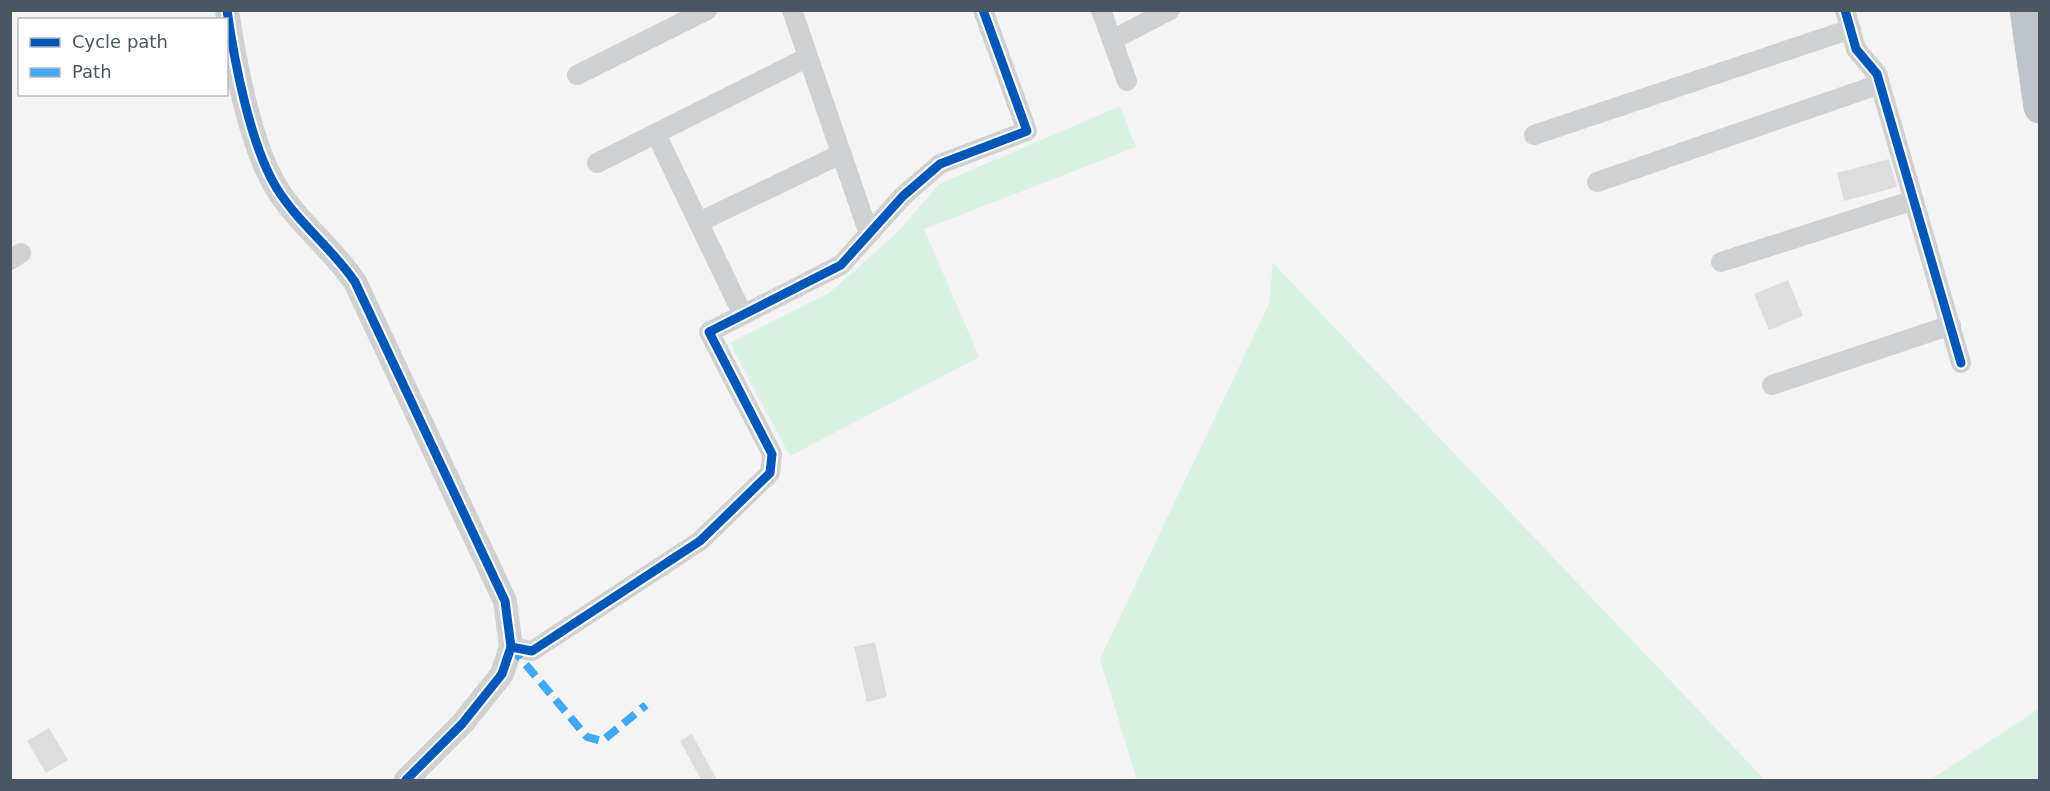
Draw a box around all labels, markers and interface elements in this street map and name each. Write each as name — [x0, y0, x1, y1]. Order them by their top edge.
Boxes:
legend — [18, 18, 228, 96]
text: Cycle path — [72, 31, 168, 52]
text: Path — [72, 61, 112, 82]

